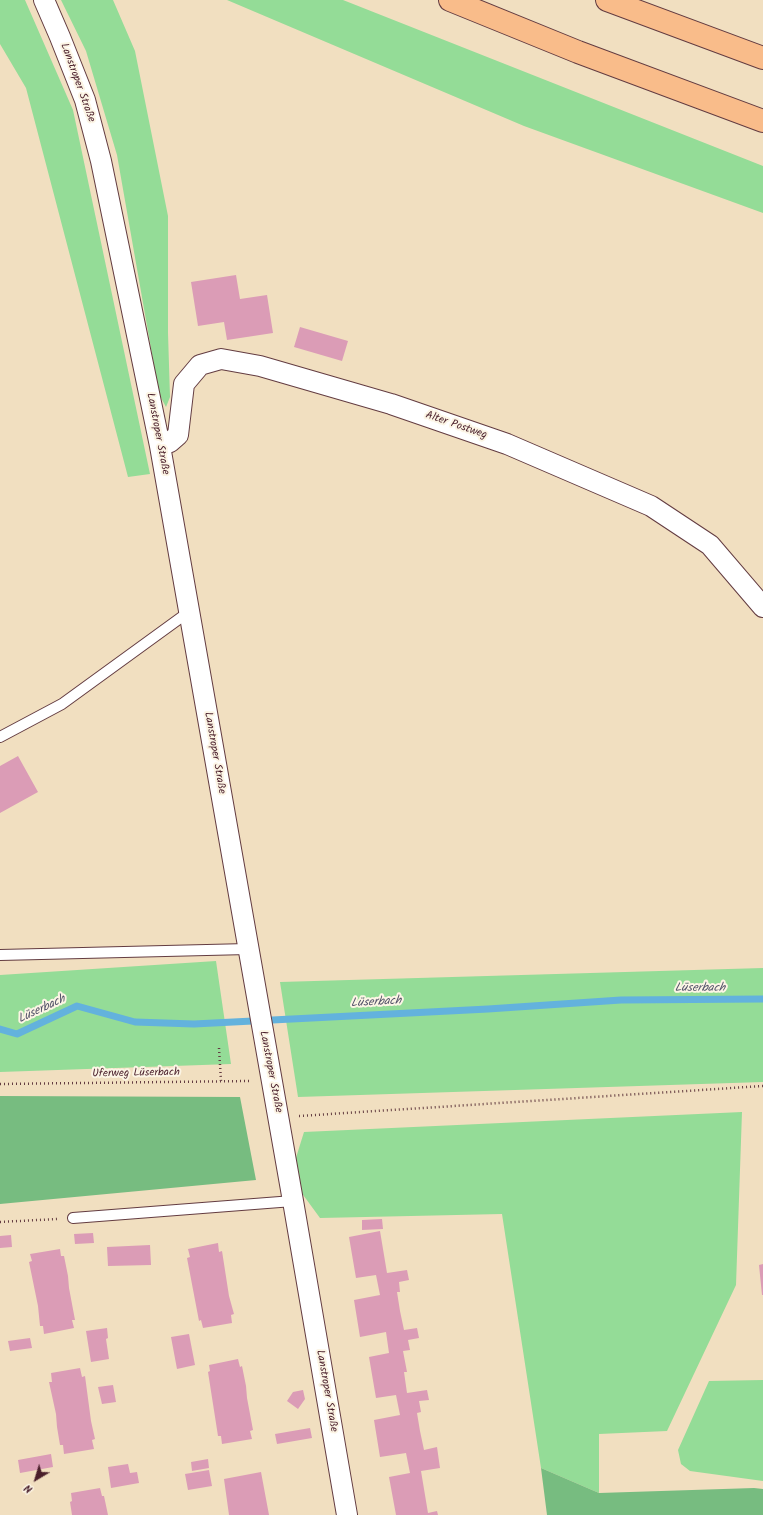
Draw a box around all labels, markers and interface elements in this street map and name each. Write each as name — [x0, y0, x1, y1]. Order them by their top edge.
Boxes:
street label: Lanstroper Straße — [57, 42, 97, 124]
street label: Lanstroper Straße — [143, 392, 171, 476]
street label: Alter Postweg — [424, 409, 488, 443]
street label: Lanstroper Straße — [200, 711, 228, 795]
water label: Lüserbach — [675, 982, 725, 996]
water label: Lüserbach — [16, 993, 68, 1027]
water label: Lüserbach — [350, 994, 402, 1012]
street label: Lanstroper Straße — [256, 1030, 284, 1114]
street label: Uferweg Lüserbach — [92, 1067, 180, 1081]
street label: Lanstroper Straße — [312, 1349, 340, 1433]
north arrow — [16, 1459, 56, 1499]
text: N — [20, 1479, 37, 1498]

